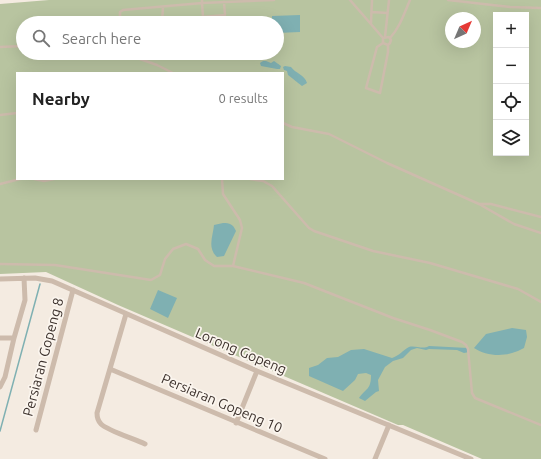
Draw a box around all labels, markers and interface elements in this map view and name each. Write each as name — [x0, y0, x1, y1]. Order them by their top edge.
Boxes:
north arrow — [445, 12, 481, 48]
map controls — [493, 12, 529, 156]
button: + — [493, 12, 529, 48]
search box — [16, 16, 284, 60]
icon: search — [30, 27, 52, 49]
text: Search here — [62, 30, 141, 47]
button: − — [493, 48, 529, 84]
button: locate — [493, 84, 529, 120]
text: Nearby — [32, 89, 90, 108]
text: 0 results — [218, 91, 268, 105]
button: layers — [493, 120, 529, 156]
street label: Persiaran Gopeng 8 — [19, 296, 67, 418]
street label: Lorong Gopeng — [193, 325, 289, 377]
street label: Persiaran Gopeng 10 — [159, 370, 285, 436]

